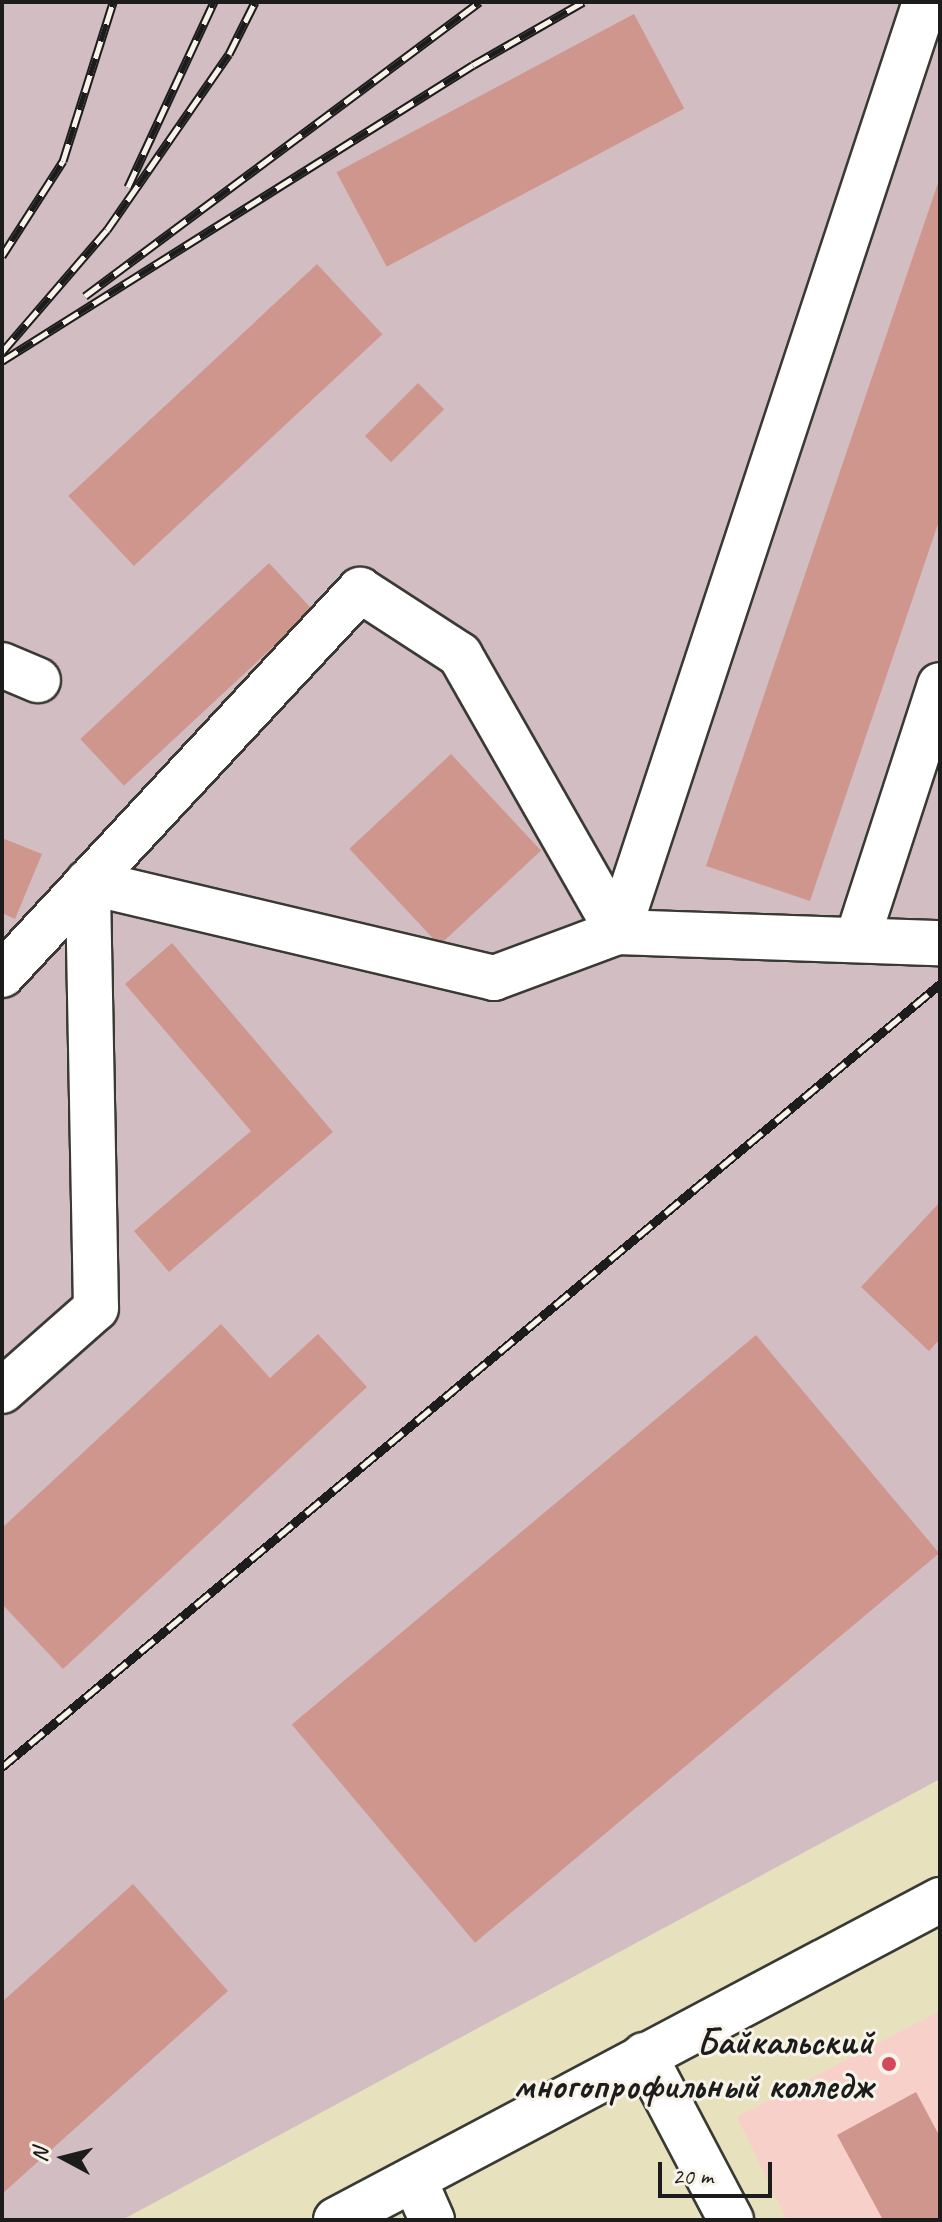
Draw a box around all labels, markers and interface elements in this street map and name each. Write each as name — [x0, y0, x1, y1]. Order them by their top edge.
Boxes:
place label: Байкальский многопрофильный колледж — [513, 2019, 873, 2108]
marker: Байкальский многопрофильный колледж — [880, 2055, 898, 2073]
north arrow — [24, 2118, 104, 2198]
scale bar — [662, 2146, 776, 2196]
text: N — [25, 2147, 55, 2164]
text: 20 m — [672, 2161, 713, 2191]

